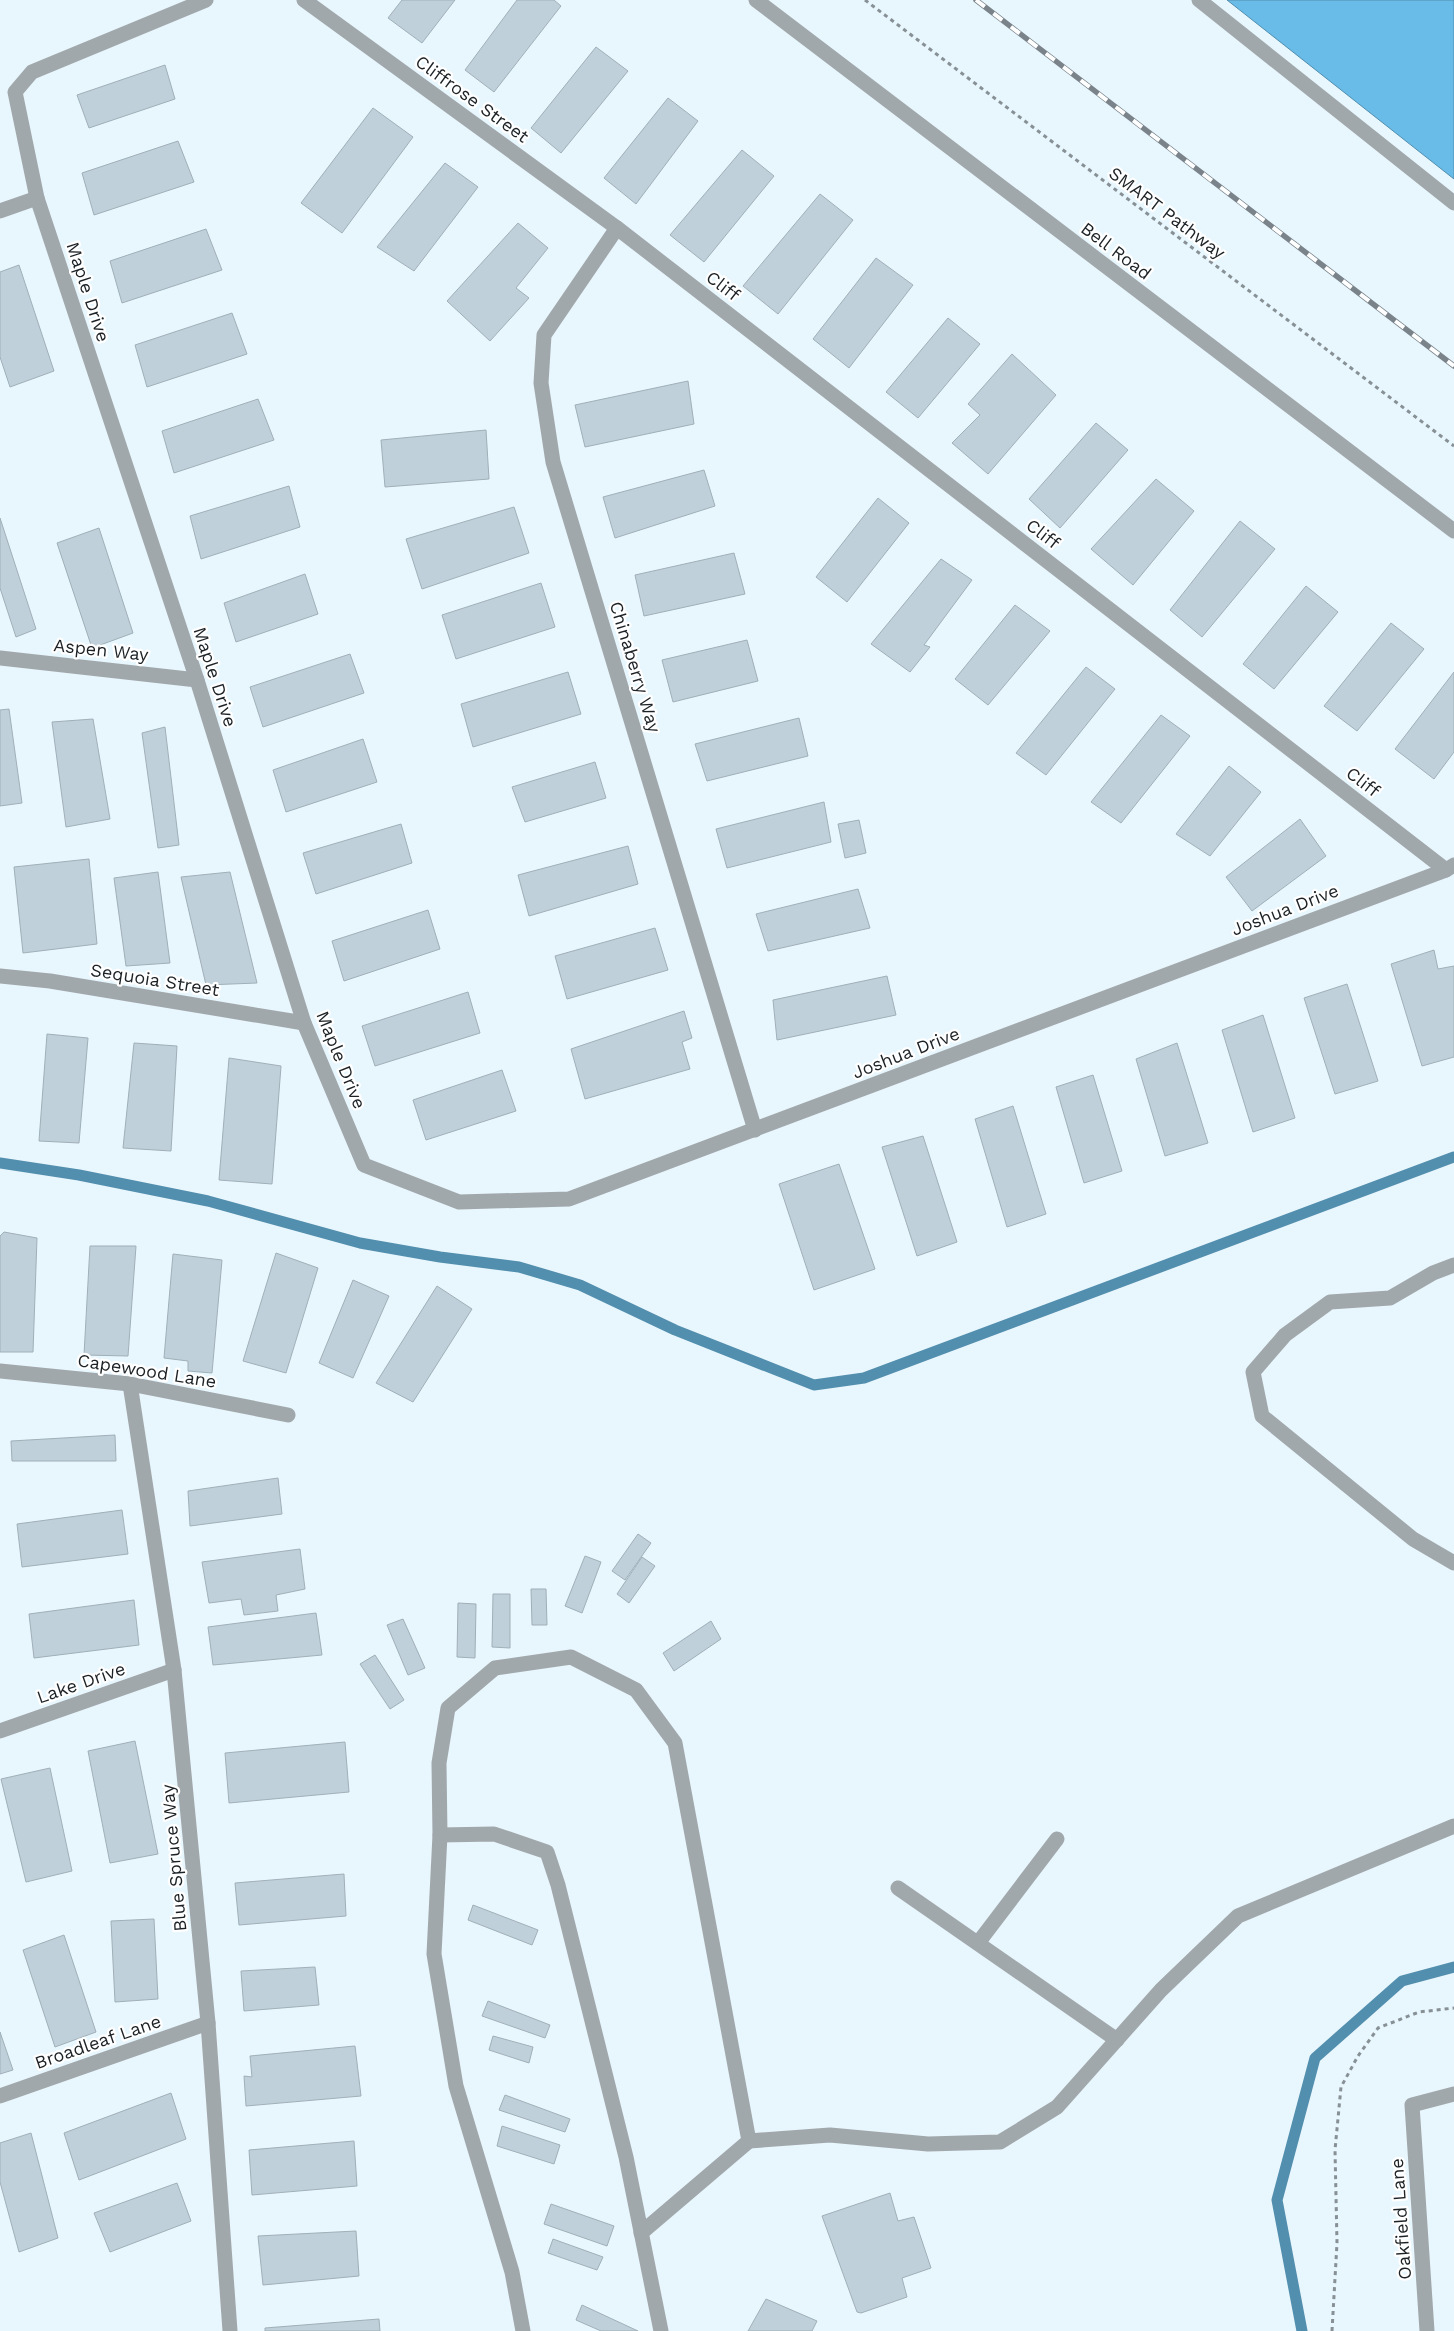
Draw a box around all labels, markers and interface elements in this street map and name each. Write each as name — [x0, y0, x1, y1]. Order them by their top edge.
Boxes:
street label: Cliffrose Street — [412, 50, 533, 147]
street label: SMART Pathway — [1105, 162, 1230, 264]
street label: Bell Road — [1077, 217, 1156, 284]
street label: Maple Drive — [62, 239, 114, 344]
street label: Cliff — [702, 266, 744, 305]
street label: Cliff — [1022, 514, 1064, 553]
street label: Chinaberry Way — [606, 599, 666, 736]
street label: Maple Drive — [189, 624, 241, 729]
street label: Aspen Way — [53, 634, 150, 665]
street label: Cliff — [1342, 762, 1384, 801]
street label: Joshua Drive — [1228, 879, 1341, 940]
street label: Sequoia Street — [89, 959, 221, 1000]
street label: Maple Drive — [312, 1008, 371, 1112]
street label: Joshua Drive — [849, 1022, 962, 1083]
street label: Capewood Lane — [76, 1349, 218, 1392]
street label: Lake Drive — [34, 1658, 128, 1707]
street label: Blue Spruce Way — [157, 1783, 190, 1933]
street label: Broadleaf Lane — [32, 2010, 164, 2073]
street label: Oakfield Lane — [1386, 2158, 1415, 2280]

